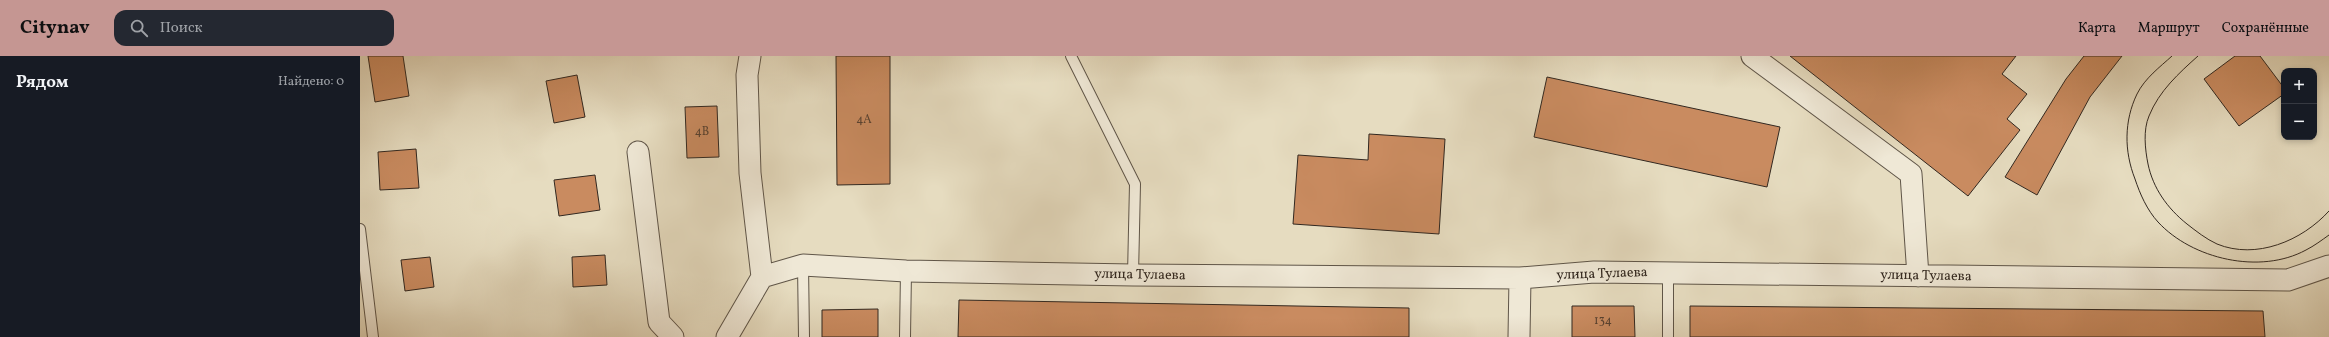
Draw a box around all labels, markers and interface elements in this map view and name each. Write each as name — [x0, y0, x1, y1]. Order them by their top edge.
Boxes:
search box — [114, 10, 394, 46]
text: Citynav — [20, 15, 90, 41]
icon: search — [128, 17, 150, 39]
text: Поиск — [160, 18, 203, 39]
text: Карта — [2078, 19, 2116, 38]
text: Маршрут — [2138, 19, 2200, 38]
text: Сохранённые — [2222, 19, 2309, 38]
map controls — [2281, 68, 2317, 140]
button: + — [2281, 68, 2317, 104]
text: Рядом — [16, 71, 69, 94]
text: Найдено: 0 — [278, 73, 344, 91]
button: − — [2281, 104, 2317, 140]
house number: 4А — [856, 112, 872, 128]
house number: 4В — [695, 124, 709, 140]
street label: улица Тулаева — [1556, 263, 1648, 285]
street label: улица Тулаева — [1094, 265, 1186, 285]
street label: улица Тулаева — [1880, 266, 1972, 286]
house number: 134 — [1594, 313, 1612, 329]

